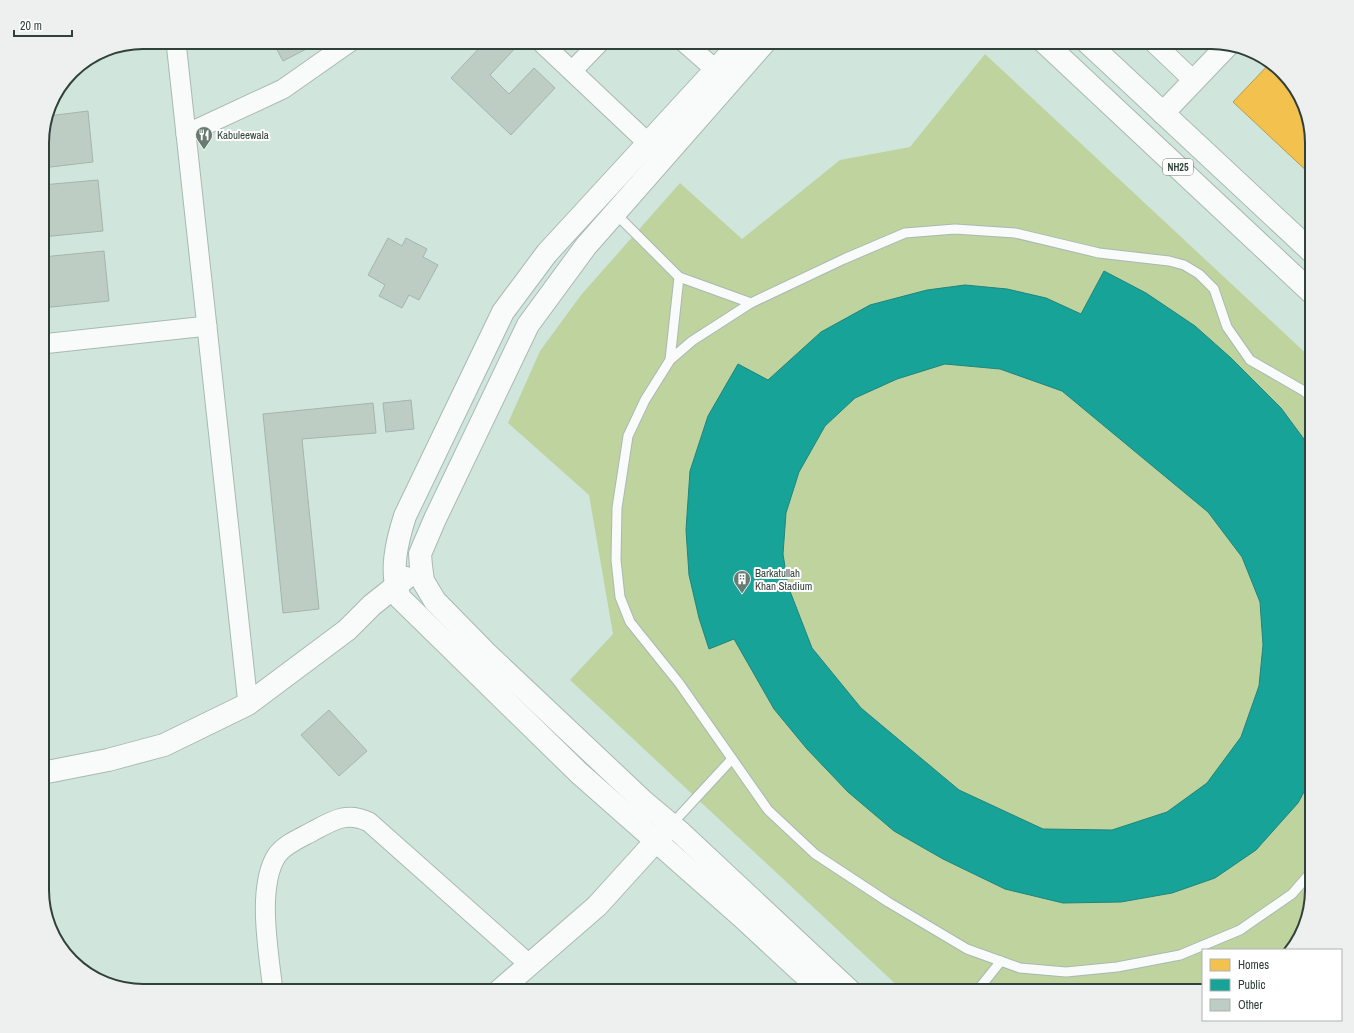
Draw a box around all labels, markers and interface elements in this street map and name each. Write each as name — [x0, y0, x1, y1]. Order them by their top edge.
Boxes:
scale bar — [14, 12, 72, 38]
text: 20 m — [20, 18, 42, 34]
restaurant icon: Kabuleewala — [194, 125, 214, 150]
place label: Kabuleewala — [217, 128, 269, 142]
road number: NH25 — [1163, 159, 1193, 175]
place label: Barkatullah Khan Stadium — [755, 566, 812, 593]
building icon: Barkatullah Khan Stadium — [732, 569, 752, 594]
legend — [1202, 949, 1342, 1021]
text: Homes — [1238, 957, 1269, 973]
text: Public — [1238, 977, 1265, 993]
text: Other — [1238, 997, 1263, 1013]

